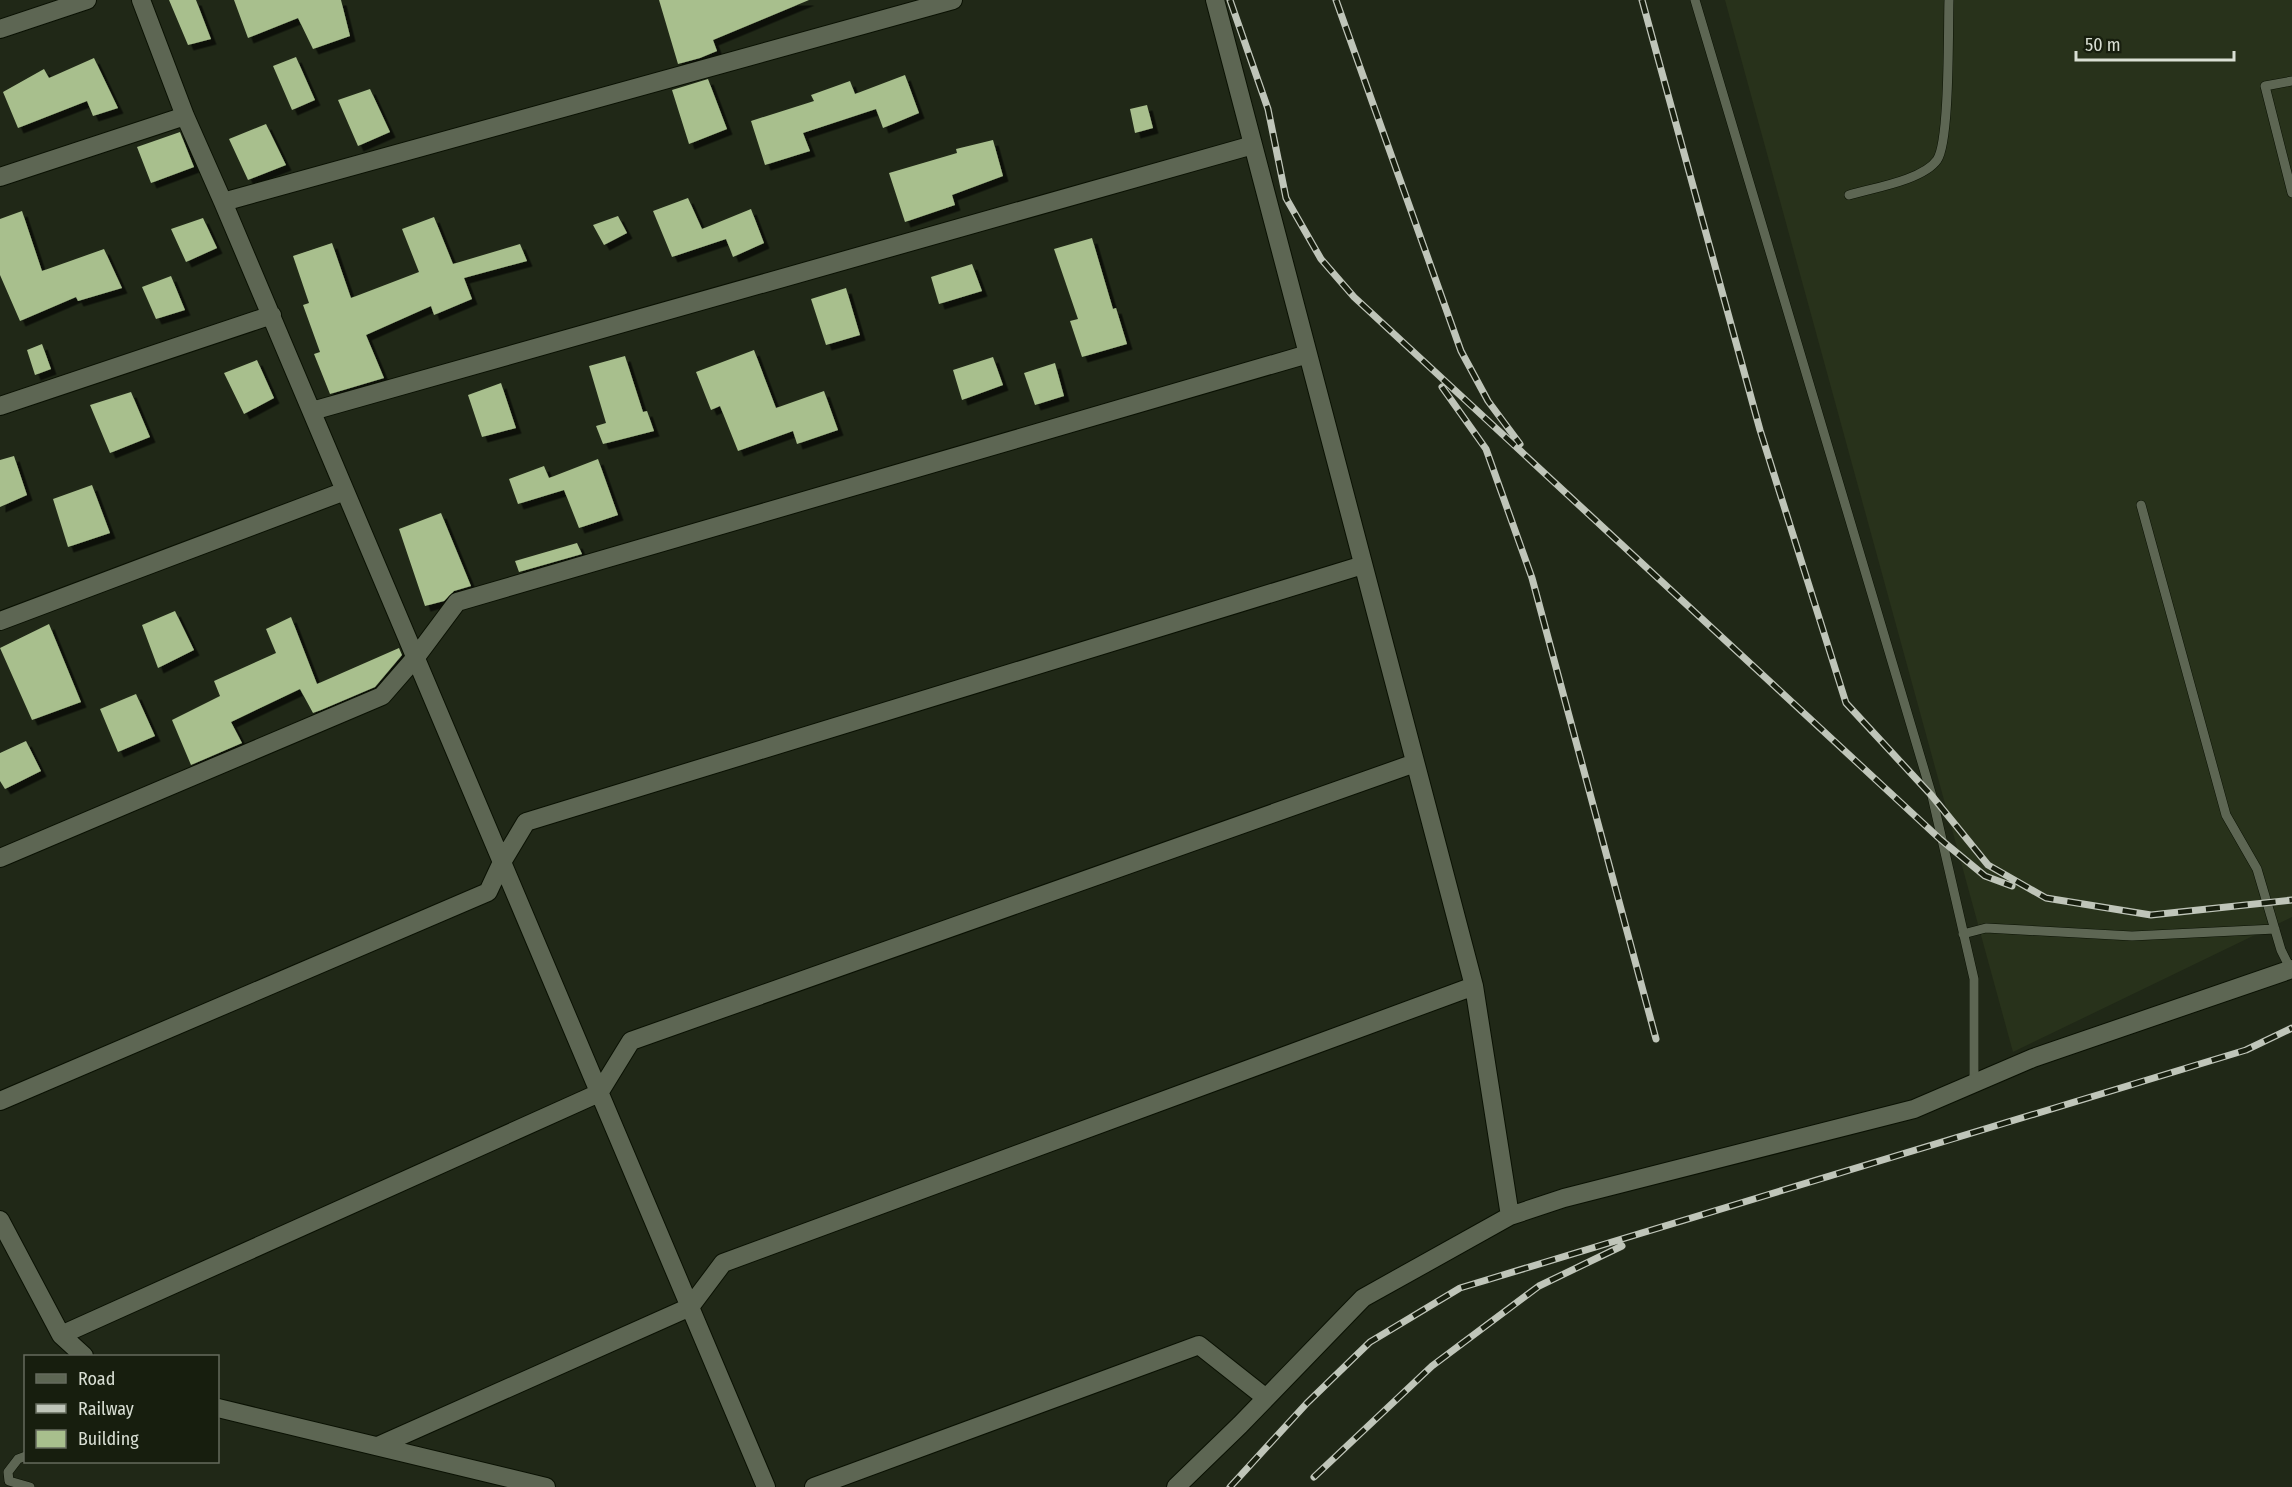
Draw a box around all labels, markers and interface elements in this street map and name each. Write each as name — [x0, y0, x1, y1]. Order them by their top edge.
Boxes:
scale bar — [2076, 24, 2234, 62]
text: 50 m — [2085, 34, 2121, 56]
legend — [24, 1355, 219, 1463]
text: Road — [78, 1368, 115, 1390]
text: Railway — [78, 1398, 134, 1420]
text: Building — [78, 1428, 139, 1450]

